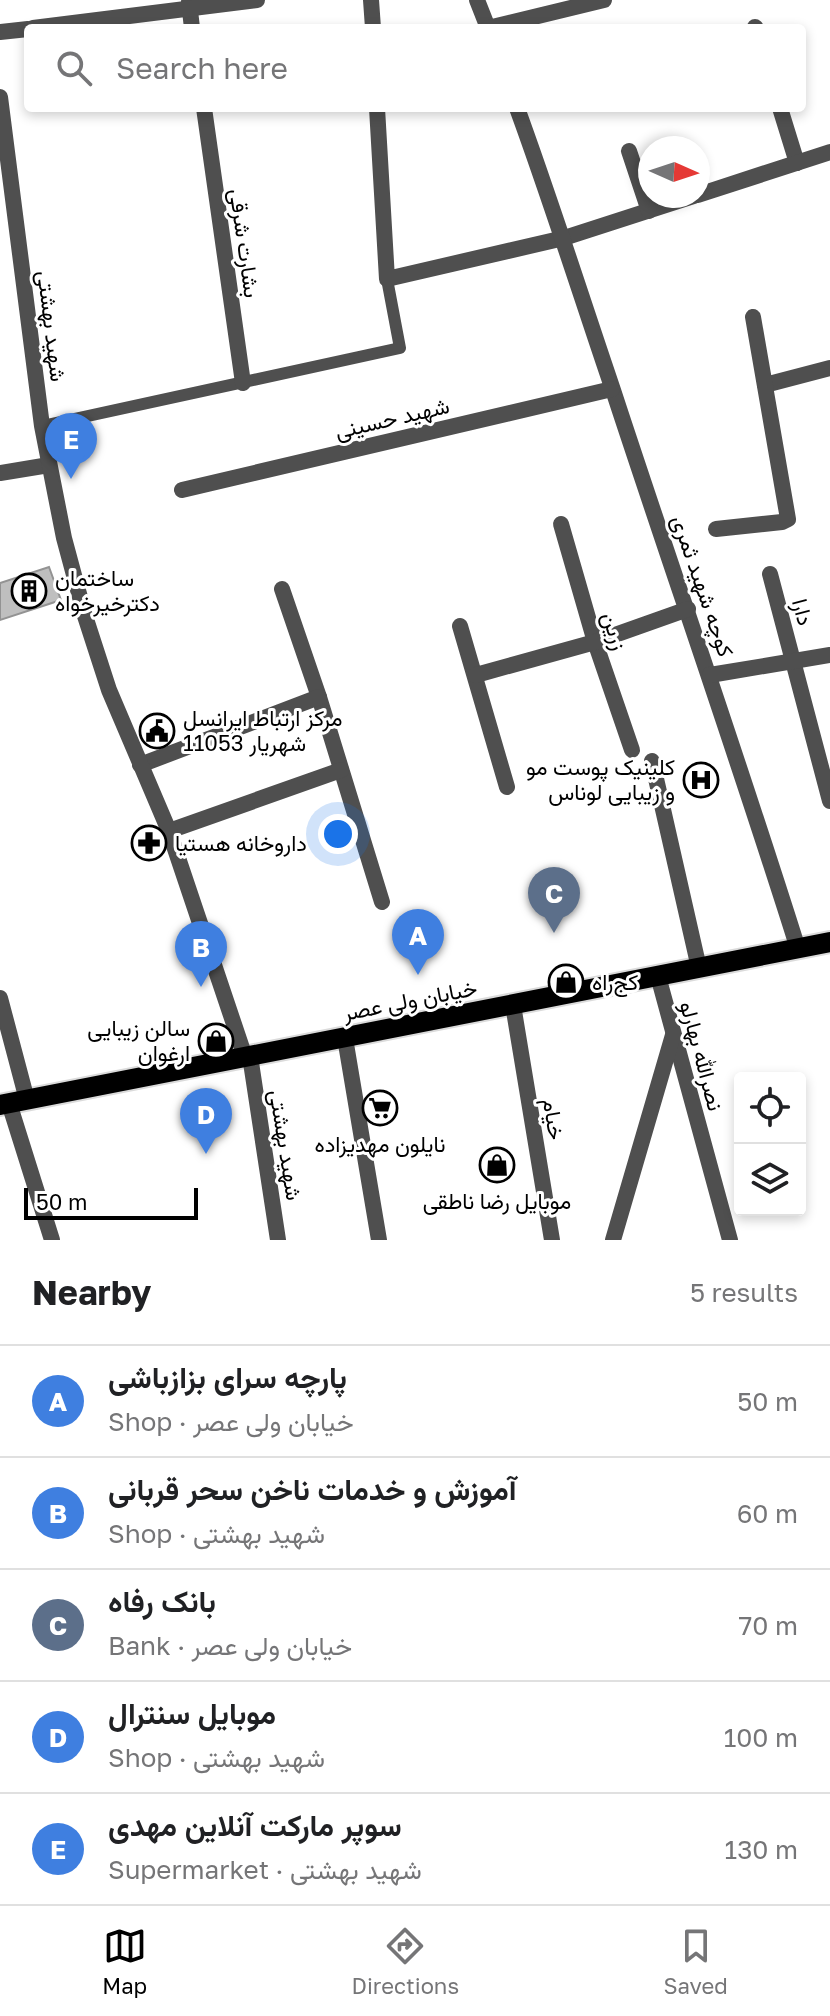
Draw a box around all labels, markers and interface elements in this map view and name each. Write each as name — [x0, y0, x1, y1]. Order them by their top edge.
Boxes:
search box — [24, 24, 806, 112]
icon: search — [52, 46, 96, 90]
text: Search here — [116, 50, 288, 86]
north arrow — [638, 136, 710, 208]
street label: بشارت شرقی — [223, 187, 267, 299]
street label: شهید بهشتی — [31, 269, 73, 383]
street label: شهید حسینی — [332, 391, 452, 445]
pin: E — [45, 413, 97, 479]
street label: کوچه شهید ثمری — [665, 511, 740, 661]
place label: ساختمان دکترخیرخواه — [55, 564, 160, 617]
building icon: ساختمان دکترخیرخواه — [10, 572, 48, 610]
street label: دارا — [786, 595, 820, 629]
street label: زرین — [596, 609, 634, 653]
place label: مرکز ارتباط ایرانسل 11053 شهریار — [183, 704, 342, 757]
public building icon: مرکز ارتباط ایرانسل 11053 شهریار — [138, 712, 176, 750]
place label: کلینیک پوست مو و زیبایی لوناس — [526, 753, 675, 806]
hospital icon: کلینیک پوست مو و زیبایی لوناس — [682, 761, 720, 799]
your location — [318, 814, 358, 854]
pharmacy icon: داروخانه هستیا — [130, 824, 168, 862]
place label: داروخانه هستیا — [175, 829, 307, 857]
pin: C — [528, 867, 580, 933]
pin: A — [392, 909, 444, 975]
pin: B — [175, 921, 227, 987]
shop icon: کج‌راه — [547, 963, 585, 1001]
place label: کج‌راه — [592, 968, 639, 997]
street label: خیابان ولی عصر — [340, 973, 479, 1027]
street label: نصرالله بهارلو — [674, 998, 730, 1114]
place label: سالن زیبایی ارغوان — [87, 1014, 190, 1067]
shop icon: سالن زیبایی ارغوان — [197, 1022, 235, 1060]
map controls — [734, 1072, 806, 1216]
button: locate — [734, 1072, 806, 1144]
pin: D — [180, 1088, 232, 1154]
street label: شهید بهشتی — [263, 1088, 309, 1202]
supermarket icon: نایلون مهدیزاده — [361, 1089, 399, 1127]
street label: خیام — [536, 1096, 571, 1142]
place label: نایلون مهدیزاده — [315, 1130, 445, 1158]
button: layers — [734, 1144, 806, 1216]
shop icon: موبایل رضا ناطقی — [478, 1146, 516, 1184]
scale bar — [24, 1184, 198, 1220]
place label: موبایل رضا ناطقی — [423, 1187, 571, 1215]
text: 50 m — [36, 1188, 87, 1215]
text: Nearby — [32, 1272, 152, 1312]
text: 5 results — [690, 1277, 798, 1308]
text: پارچه سرای بزازباشی — [108, 1359, 347, 1395]
text: A — [49, 1386, 67, 1417]
text: 50 m — [737, 1386, 798, 1417]
text: Shop · خیابان ولی عصر — [108, 1406, 354, 1437]
text: آموزش و‌ خدمات ناخن سحر قربانی — [108, 1471, 517, 1507]
text: B — [49, 1498, 67, 1529]
text: 60 m — [737, 1498, 798, 1529]
text: Shop · شهید بهشتی — [108, 1518, 325, 1549]
text: بانک رفاه — [108, 1583, 216, 1619]
text: C — [49, 1610, 67, 1641]
text: 70 m — [739, 1610, 798, 1641]
text: Bank · خیابان ولی عصر — [108, 1630, 352, 1661]
text: موبایل سنترال — [108, 1695, 276, 1731]
text: D — [49, 1722, 67, 1753]
text: 100 m — [724, 1722, 798, 1753]
text: Shop · شهید بهشتی — [108, 1742, 325, 1773]
text: سوپر مارکت آنلاین مهدی — [108, 1807, 402, 1843]
text: E — [50, 1834, 66, 1865]
text: 130 m — [725, 1834, 798, 1865]
text: Supermarket · شهید بهشتی — [108, 1854, 422, 1885]
tab: Map — [102, 1924, 147, 1999]
tab: Directions — [352, 1924, 459, 1999]
tab: Saved — [664, 1924, 728, 1999]

